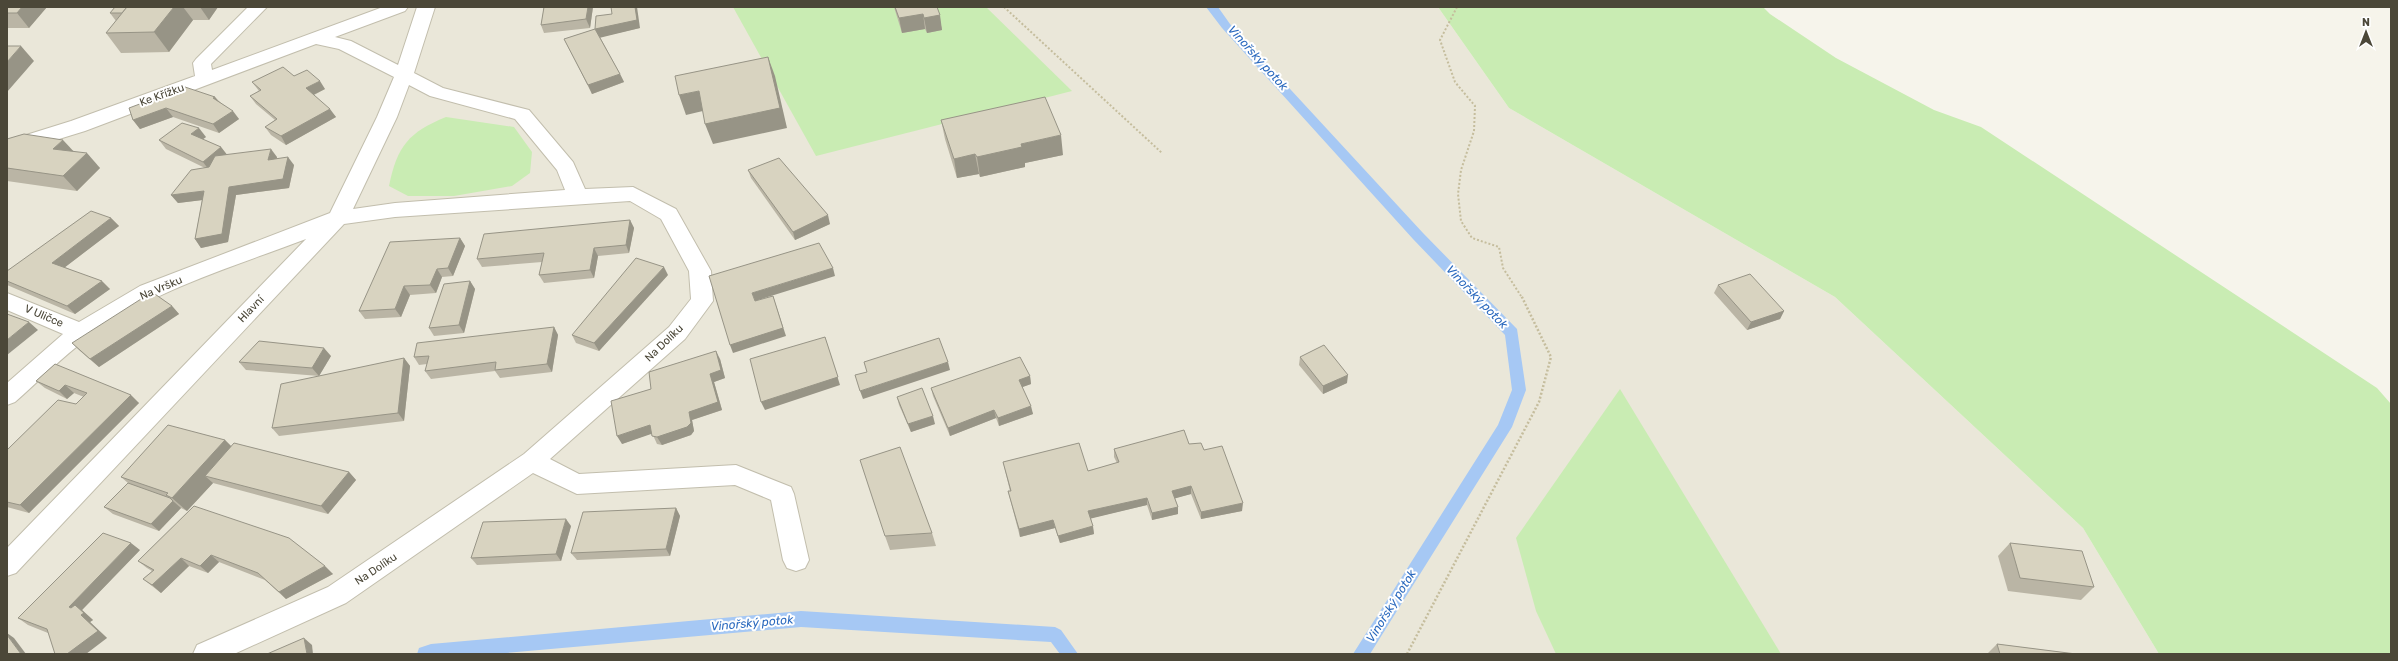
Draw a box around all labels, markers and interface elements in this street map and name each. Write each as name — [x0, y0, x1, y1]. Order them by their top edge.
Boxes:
north arrow — [2346, 12, 2386, 52]
text: N — [2362, 16, 2370, 29]
water label: Vinořský potok — [1225, 23, 1291, 94]
street label: Ke Křížku — [138, 81, 186, 109]
water label: Vinořský potok — [1443, 262, 1511, 332]
street label: Na Vršku — [138, 273, 184, 303]
street label: Hlavní — [235, 292, 268, 325]
street label: V Uličce — [23, 302, 65, 330]
street label: Na Dolíku — [642, 322, 686, 364]
street label: Na Dolíku — [352, 550, 400, 588]
water label: Vinořský potok — [1363, 567, 1419, 645]
water label: Vinořský potok — [710, 612, 795, 634]

